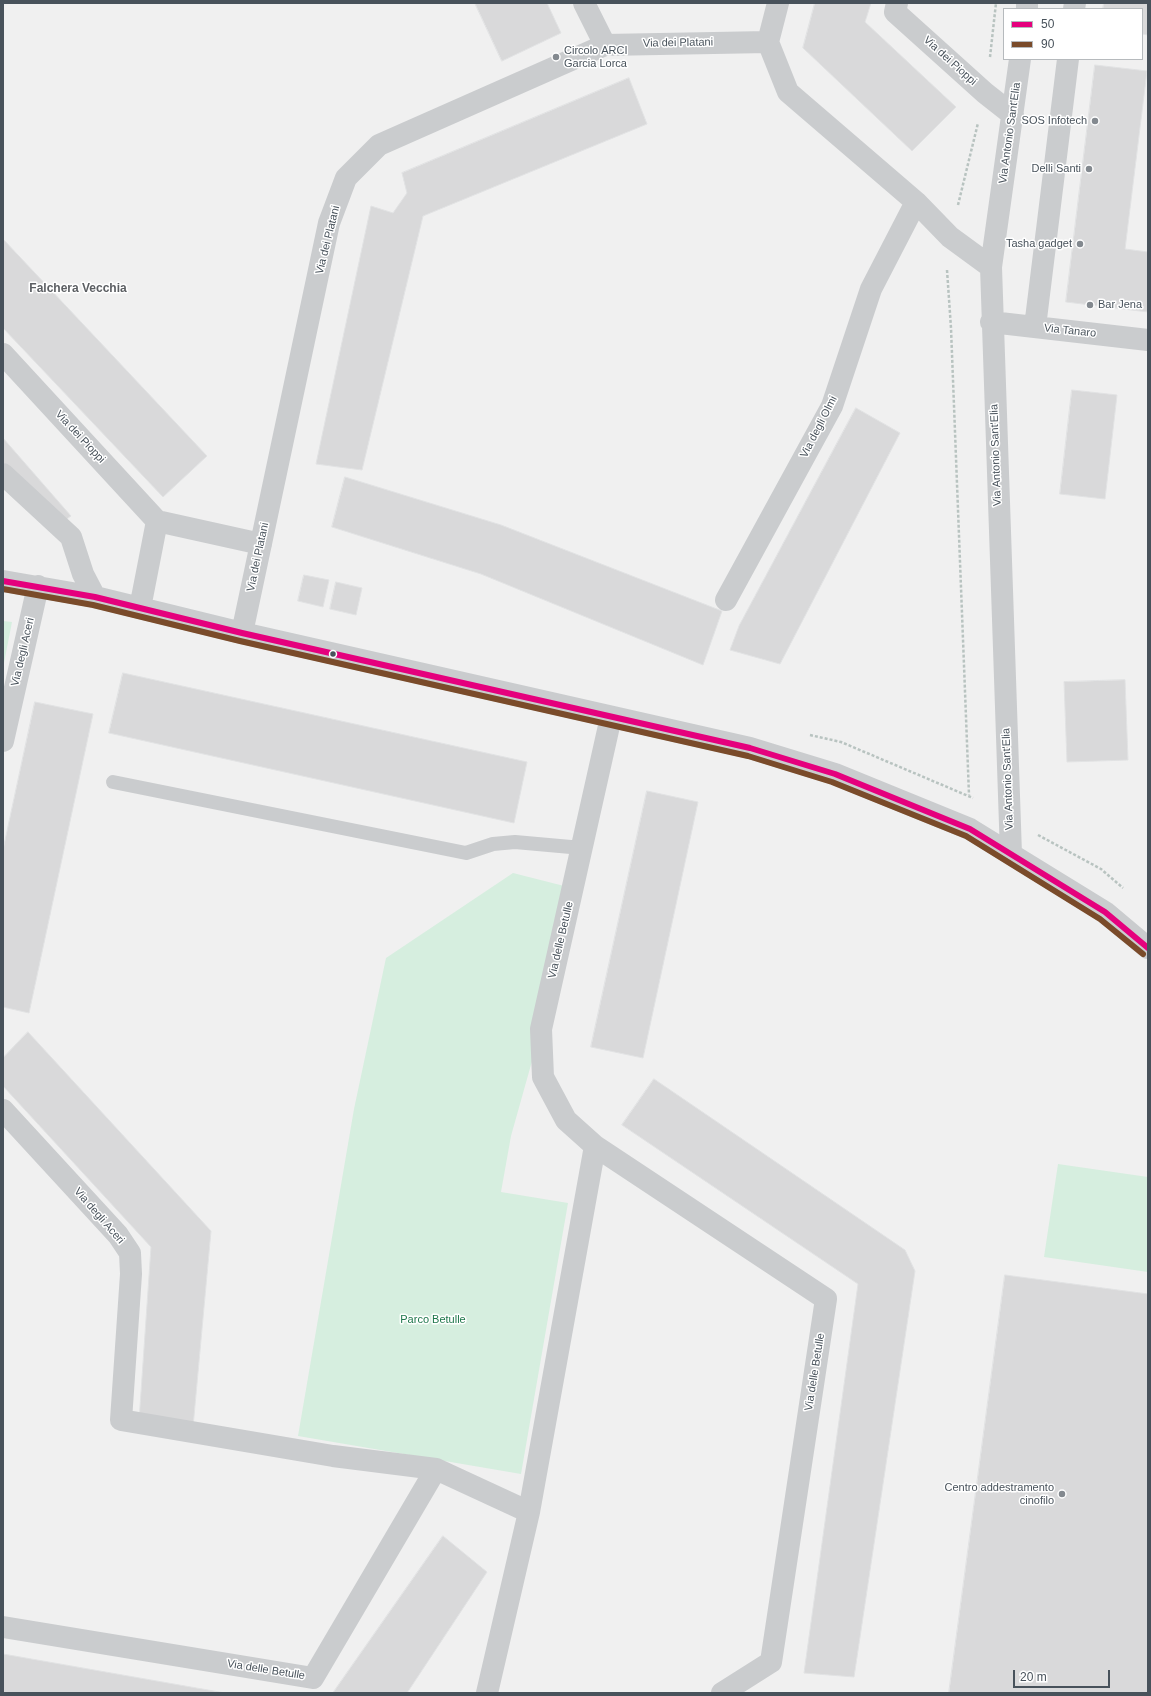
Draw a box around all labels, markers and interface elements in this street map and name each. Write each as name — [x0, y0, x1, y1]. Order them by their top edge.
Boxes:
legend — [1003, 8, 1143, 60]
text: 50 — [1041, 17, 1054, 31]
street label: Via dei Pioppi — [921, 34, 979, 88]
street label: Via dei Platani — [643, 36, 713, 50]
text: 90 — [1041, 37, 1054, 51]
place label: Circolo ARCI Garcia Lorca — [564, 44, 628, 70]
marker: Circolo ARCI Garcia Lorca — [551, 52, 561, 62]
street label: Via Antonio Sant'Elia — [996, 81, 1024, 185]
place label: SOS Infotech — [1022, 114, 1087, 128]
marker: SOS Infotech — [1090, 116, 1100, 126]
place label: Delli Santi — [1031, 162, 1081, 176]
marker: Delli Santi — [1084, 164, 1094, 174]
street label: Via dei Platani — [313, 204, 343, 276]
place label: Tasha gadget — [1006, 237, 1072, 251]
marker: Tasha gadget — [1075, 239, 1085, 249]
district label: Falchera Vecchia — [29, 282, 127, 296]
place label: Bar Jena — [1098, 298, 1142, 312]
marker: Bar Jena — [1085, 300, 1095, 310]
street label: Via Tanaro — [1043, 322, 1097, 340]
street label: Via degli Olmi — [798, 394, 840, 460]
street label: Via Antonio Sant'Elia — [988, 404, 1004, 506]
street label: Via dei Pioppi — [52, 408, 108, 466]
street label: Via dei Platani — [244, 521, 272, 593]
street label: Via degli Aceri — [9, 616, 37, 688]
unlabelled marker — [328, 649, 338, 659]
street label: Via Antonio Sant'Elia — [1000, 728, 1016, 830]
street label: Via delle Betulle — [546, 900, 576, 980]
street label: Via degli Aceri — [71, 1185, 127, 1247]
park label: Parco Betulle — [400, 1313, 466, 1327]
street label: Via delle Betulle — [802, 1332, 828, 1412]
place label: Centro addestramento cinofilo — [945, 1481, 1054, 1507]
marker: Centro addestramento cinofilo — [1057, 1489, 1067, 1499]
street label: Via delle Betulle — [226, 1657, 306, 1683]
scale bar — [1015, 1662, 1112, 1688]
text: 20 m — [1020, 1670, 1047, 1684]

